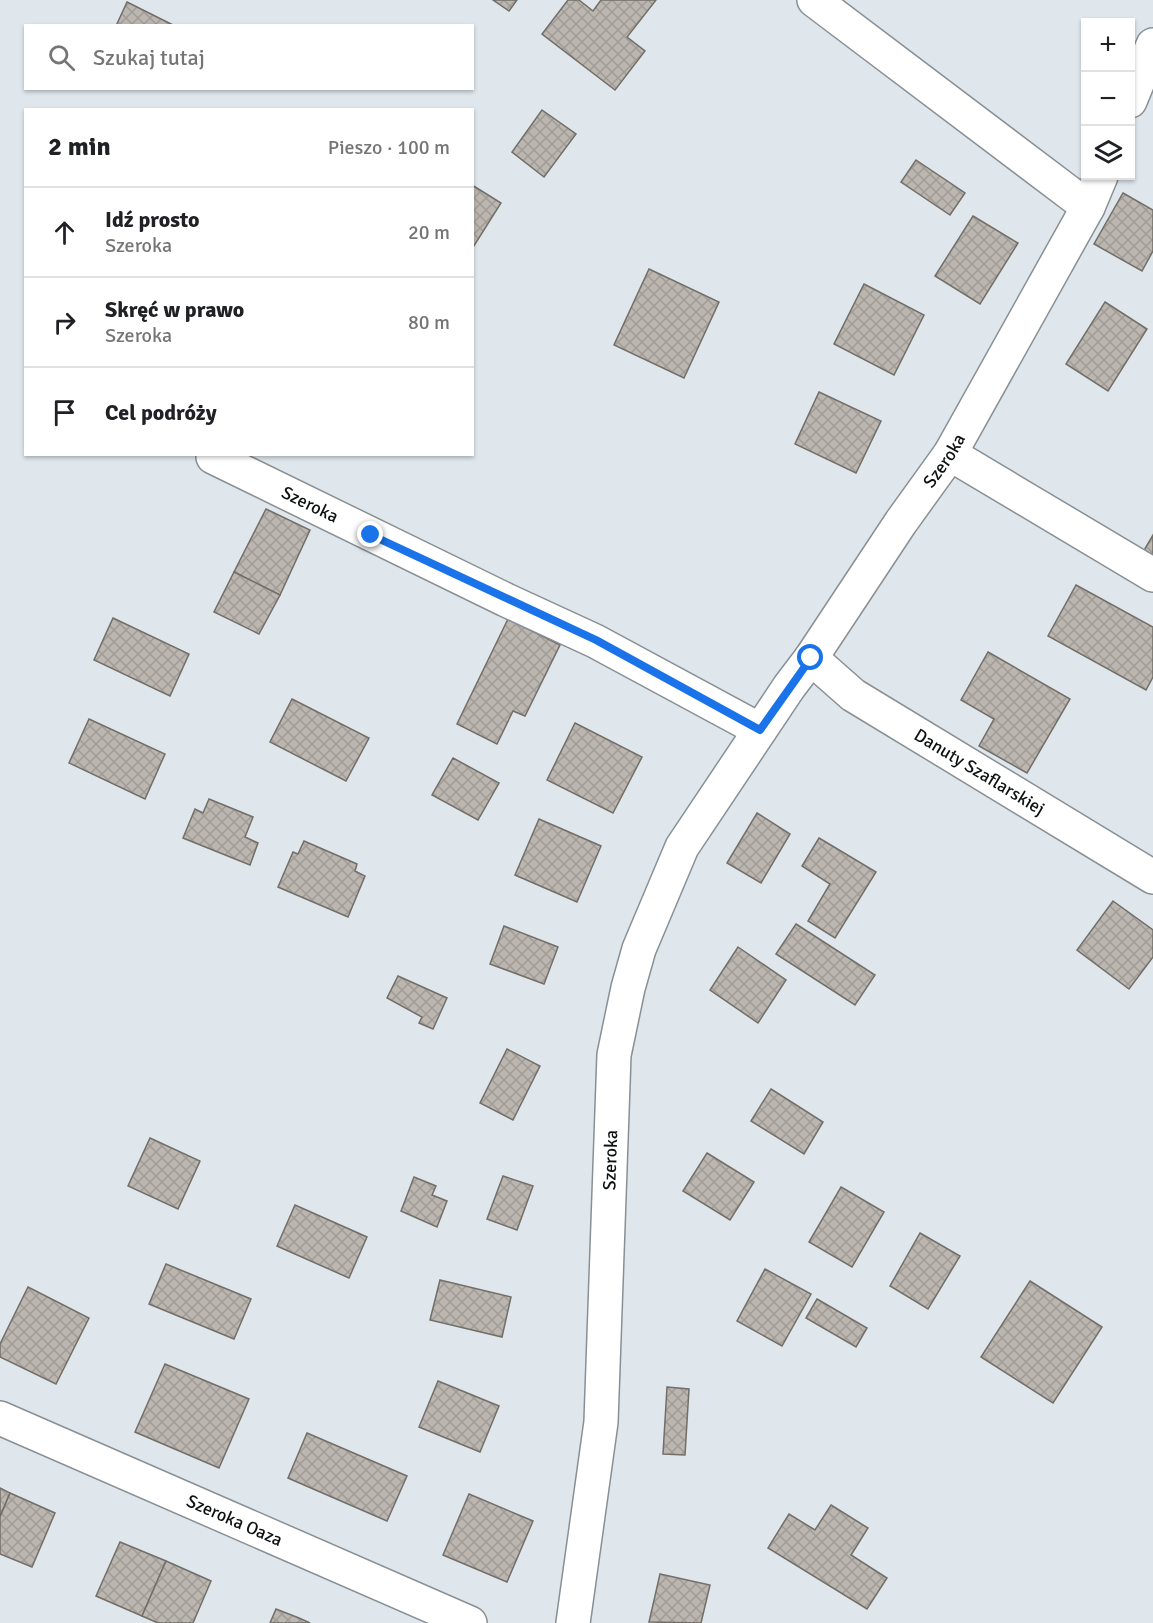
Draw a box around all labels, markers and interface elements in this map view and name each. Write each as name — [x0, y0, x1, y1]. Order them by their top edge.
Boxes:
map controls — [1081, 18, 1135, 180]
button: + — [1081, 18, 1135, 72]
search box — [24, 24, 474, 90]
icon: search — [45, 41, 78, 74]
text: Szukaj tutaj — [93, 44, 205, 71]
button: − — [1081, 72, 1135, 126]
button: layers — [1081, 126, 1135, 180]
text: 2 min — [48, 131, 111, 163]
text: Pieszo · 100 m — [328, 135, 450, 160]
text: Idź prosto — [105, 206, 200, 233]
icon: ahead — [48, 216, 81, 249]
text: 20 m — [408, 220, 450, 245]
text: Szeroka — [105, 233, 172, 258]
text: Skręć w prawo — [105, 296, 244, 323]
icon: right — [48, 306, 81, 339]
text: 80 m — [408, 310, 450, 335]
text: Szeroka — [105, 323, 172, 348]
icon: arrive — [48, 396, 81, 429]
text: Cel podróży — [105, 399, 217, 426]
street label: Szeroka — [918, 430, 970, 492]
street label: Szeroka — [278, 481, 342, 528]
route end — [357, 521, 383, 547]
route start — [797, 644, 823, 670]
street label: Danuty Szaflarskiej — [910, 724, 1049, 820]
street label: Szeroka — [598, 1129, 622, 1191]
street label: Szeroka Oaza — [183, 1490, 286, 1551]

